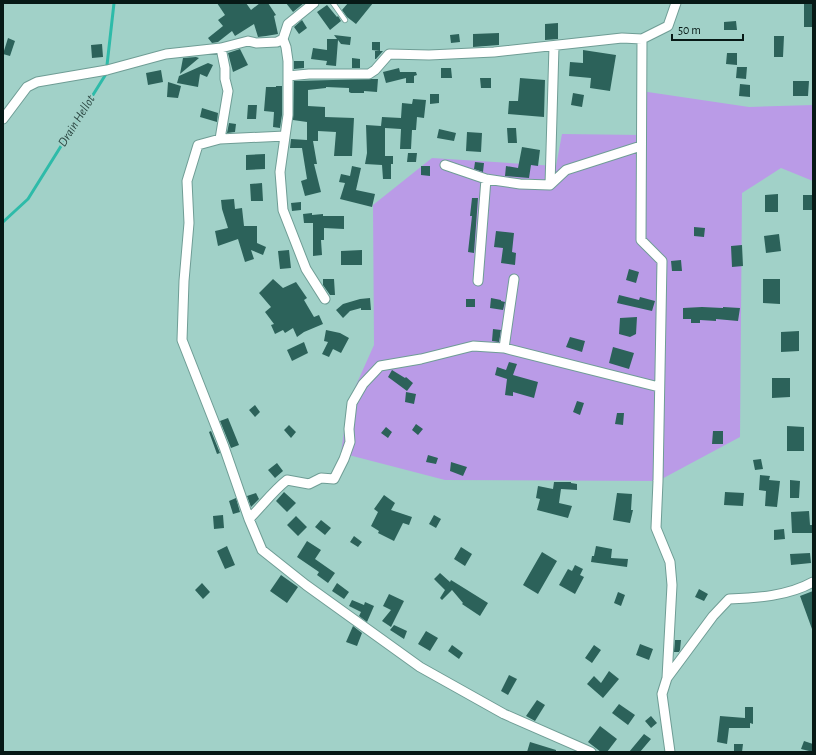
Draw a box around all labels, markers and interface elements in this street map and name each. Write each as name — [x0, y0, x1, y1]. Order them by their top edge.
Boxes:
scale bar — [672, 16, 743, 42]
text: 50 m — [678, 24, 701, 36]
water label: Drain Hellot — [56, 92, 98, 149]

